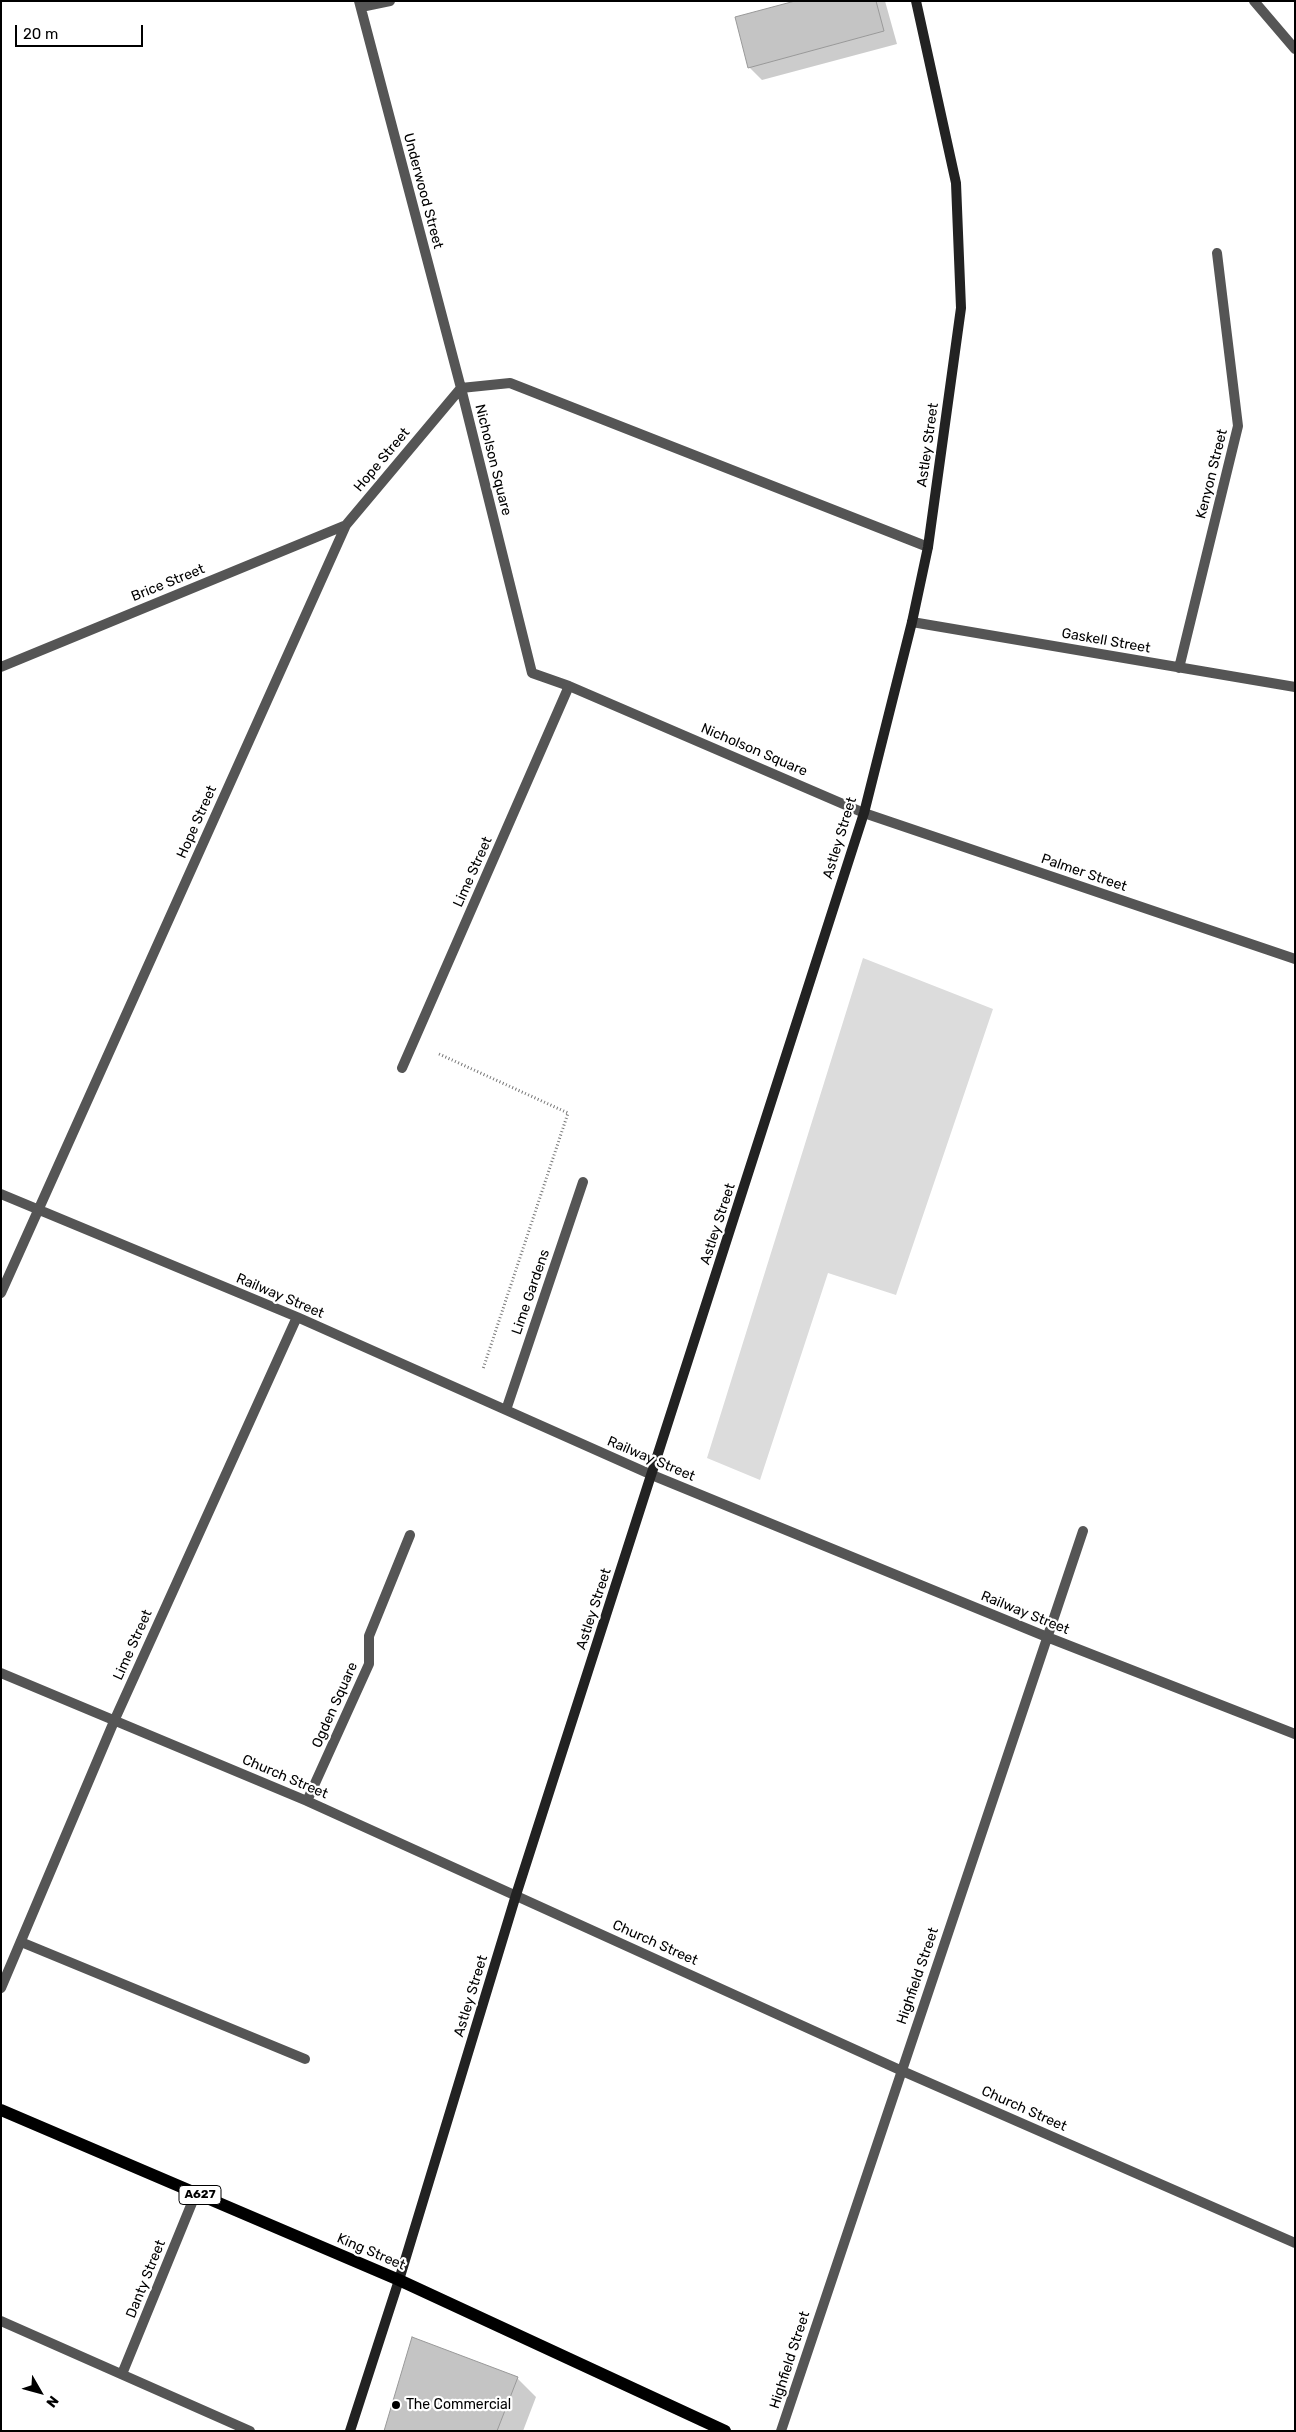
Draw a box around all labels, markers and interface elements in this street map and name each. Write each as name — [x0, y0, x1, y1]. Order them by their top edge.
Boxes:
scale bar — [18, 15, 145, 47]
text: 20 m — [23, 25, 58, 43]
street label: Underwood Street — [399, 131, 447, 251]
street label: Astley Street — [914, 402, 942, 488]
street label: Nicholson Square — [471, 403, 515, 517]
street label: Hope Street — [350, 425, 414, 495]
street label: Kenyon Street — [1193, 427, 1231, 521]
street label: Brice Street — [129, 561, 207, 605]
street label: Gaskell Street — [1060, 625, 1152, 657]
street label: Nicholson Square — [698, 720, 810, 780]
street label: Hope Street — [173, 783, 221, 861]
street label: Astley Street — [820, 795, 860, 881]
street label: Lime Street — [450, 834, 496, 910]
street label: Palmer Street — [1039, 850, 1129, 896]
street label: Astley Street — [697, 1181, 739, 1267]
street label: Lime Gardens — [509, 1247, 553, 1337]
street label: Railway Street — [233, 1270, 327, 1322]
street label: Railway Street — [604, 1433, 698, 1485]
street label: Astley Street — [573, 1566, 615, 1652]
street label: Railway Street — [978, 1588, 1072, 1638]
street label: Lime Street — [110, 1607, 156, 1683]
street label: Ogden Square — [309, 1659, 361, 1751]
street label: Church Street — [240, 1751, 330, 1803]
street label: Church Street — [610, 1917, 700, 1969]
street label: Highfield Street — [894, 1925, 942, 2027]
street label: Astley Street — [451, 1953, 491, 2039]
street label: Church Street — [979, 2083, 1069, 2135]
road number: A627 — [179, 2186, 221, 2204]
street label: King Street — [334, 2230, 408, 2274]
street label: Danty Street — [123, 2237, 169, 2321]
street label: Highfield Street — [766, 2309, 814, 2411]
north arrow — [15, 2367, 65, 2417]
text: N — [42, 2392, 62, 2411]
place label: The Commercial — [406, 2397, 511, 2413]
marker: The Commercial — [390, 2399, 402, 2411]

